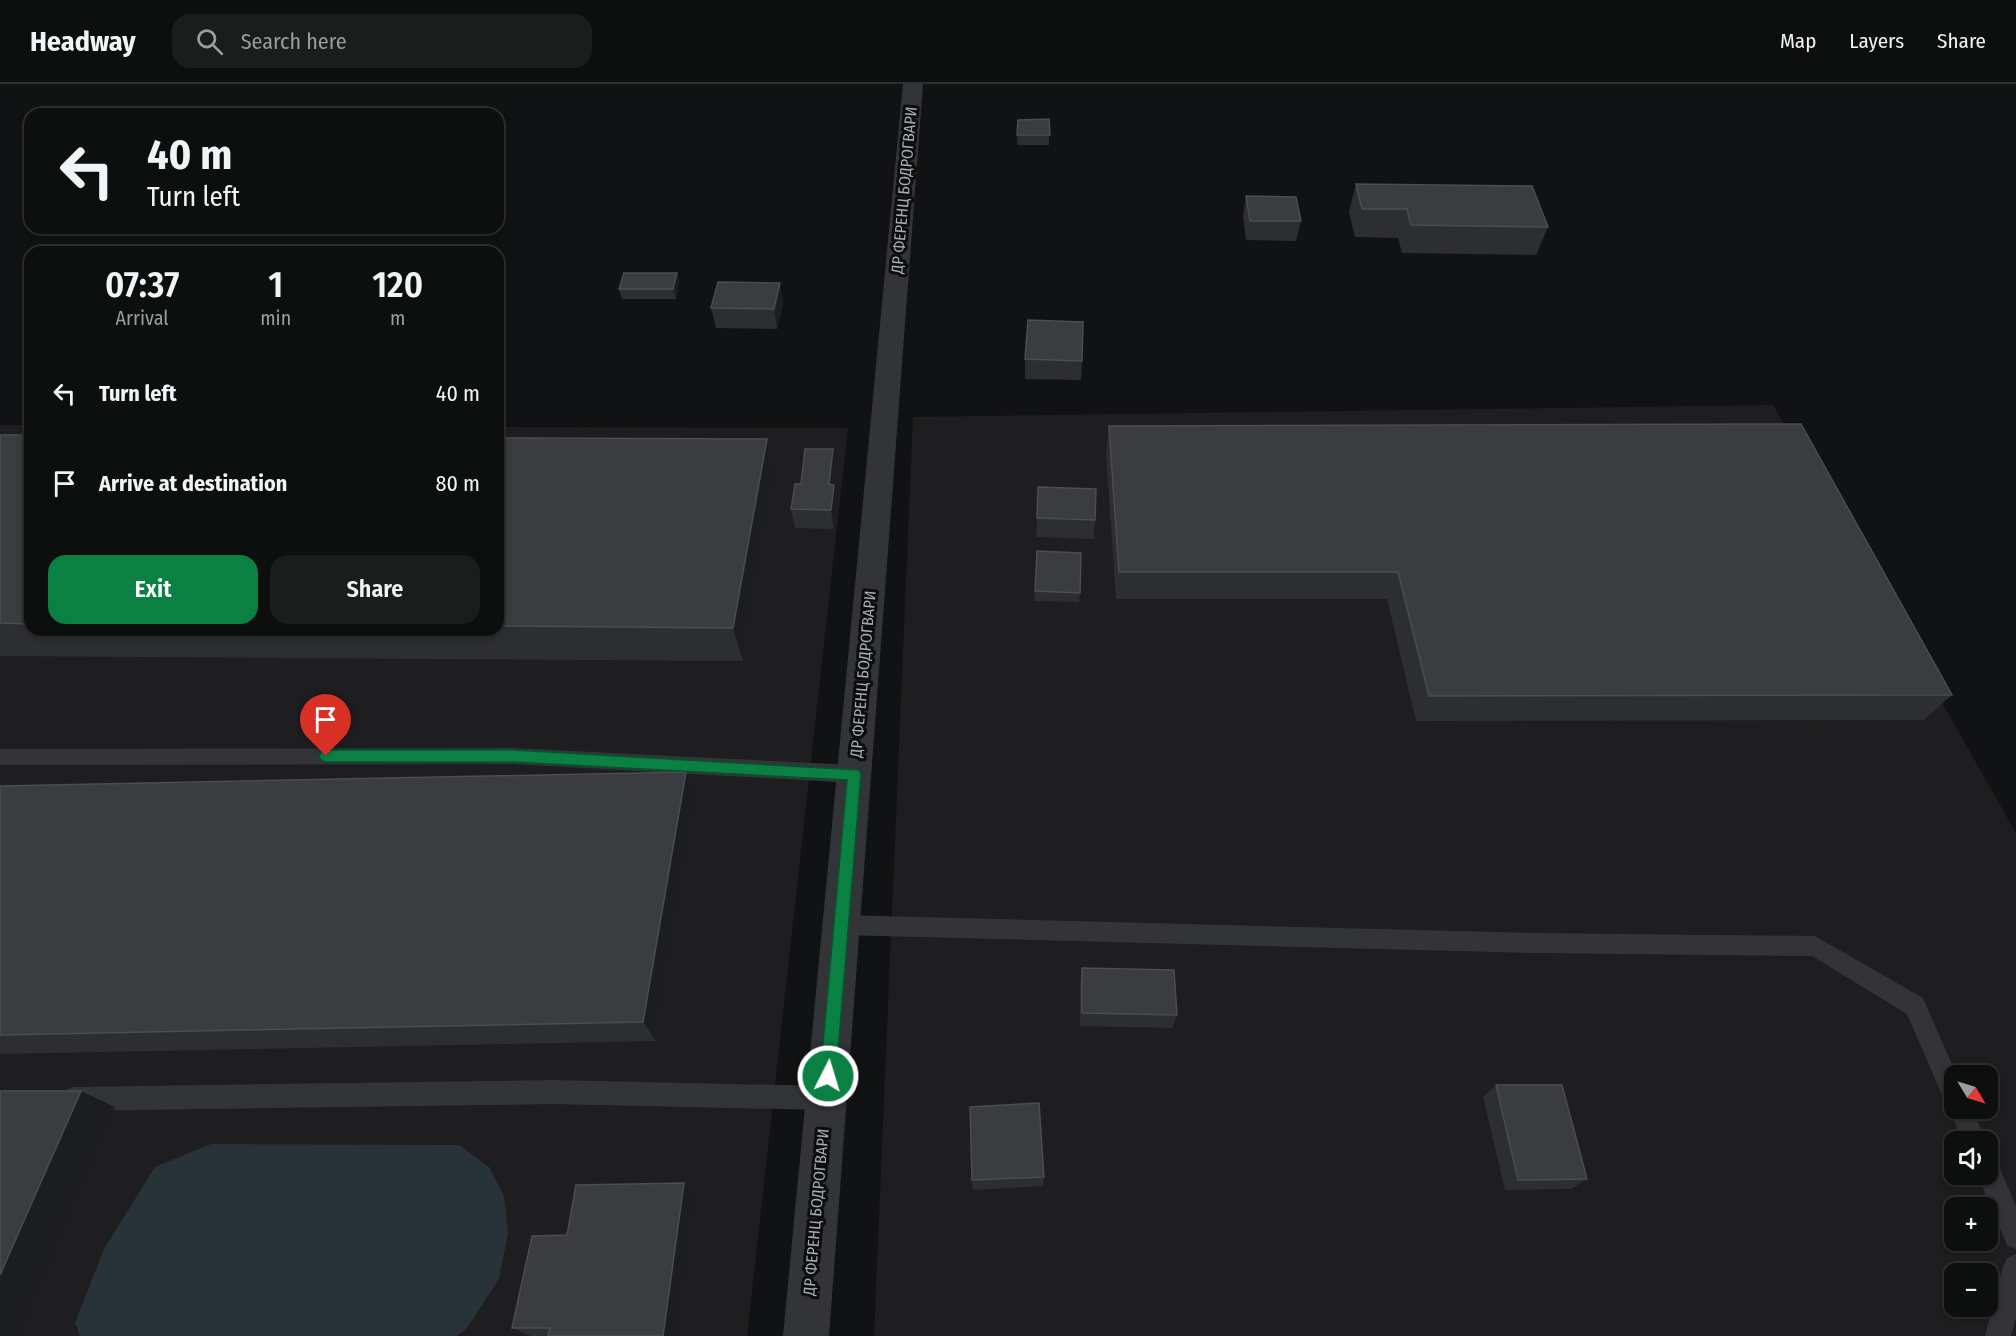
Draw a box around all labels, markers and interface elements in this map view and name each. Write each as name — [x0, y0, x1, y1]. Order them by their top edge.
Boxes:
search box — [172, 14, 592, 68]
text: Headway — [30, 25, 136, 58]
icon: search — [193, 25, 226, 58]
text: Search here — [241, 28, 347, 55]
text: Map — [1780, 28, 1816, 54]
text: Layers — [1849, 28, 1904, 54]
text: Share — [1937, 28, 1986, 54]
street label: ДР ФЕРЕНЦ БОДРОГВАРИ — [887, 106, 921, 275]
text: 40 m — [147, 130, 232, 180]
icon: left — [48, 132, 126, 210]
text: Turn left — [147, 181, 240, 213]
text: 07:37 — [105, 263, 179, 307]
text: 1 — [268, 263, 283, 307]
text: 120 — [372, 263, 423, 307]
text: Arrival — [116, 306, 169, 330]
text: min — [260, 306, 291, 330]
text: m — [390, 306, 405, 330]
icon: left — [48, 377, 81, 410]
text: Turn left — [99, 380, 177, 407]
text: 40 m — [436, 380, 480, 407]
icon: arrive — [48, 467, 81, 500]
text: Arrive at destination — [99, 470, 287, 497]
text: 80 m — [435, 470, 480, 497]
button: Exit — [48, 555, 258, 624]
button: Share — [270, 555, 480, 624]
street label: ДР ФЕРЕНЦ БОДРОГВАРИ — [846, 590, 880, 759]
pin — [300, 694, 351, 756]
icon: arrive — [309, 703, 342, 736]
position arrow — [796, 1044, 860, 1108]
north arrow — [1944, 1065, 1998, 1119]
map controls — [1944, 1065, 1998, 1317]
street label: ДР ФЕРЕНЦ БОДРОГВАРИ — [799, 1128, 833, 1297]
button: sound — [1944, 1131, 1998, 1185]
button: + — [1944, 1197, 1998, 1251]
button: − — [1944, 1263, 1998, 1317]

